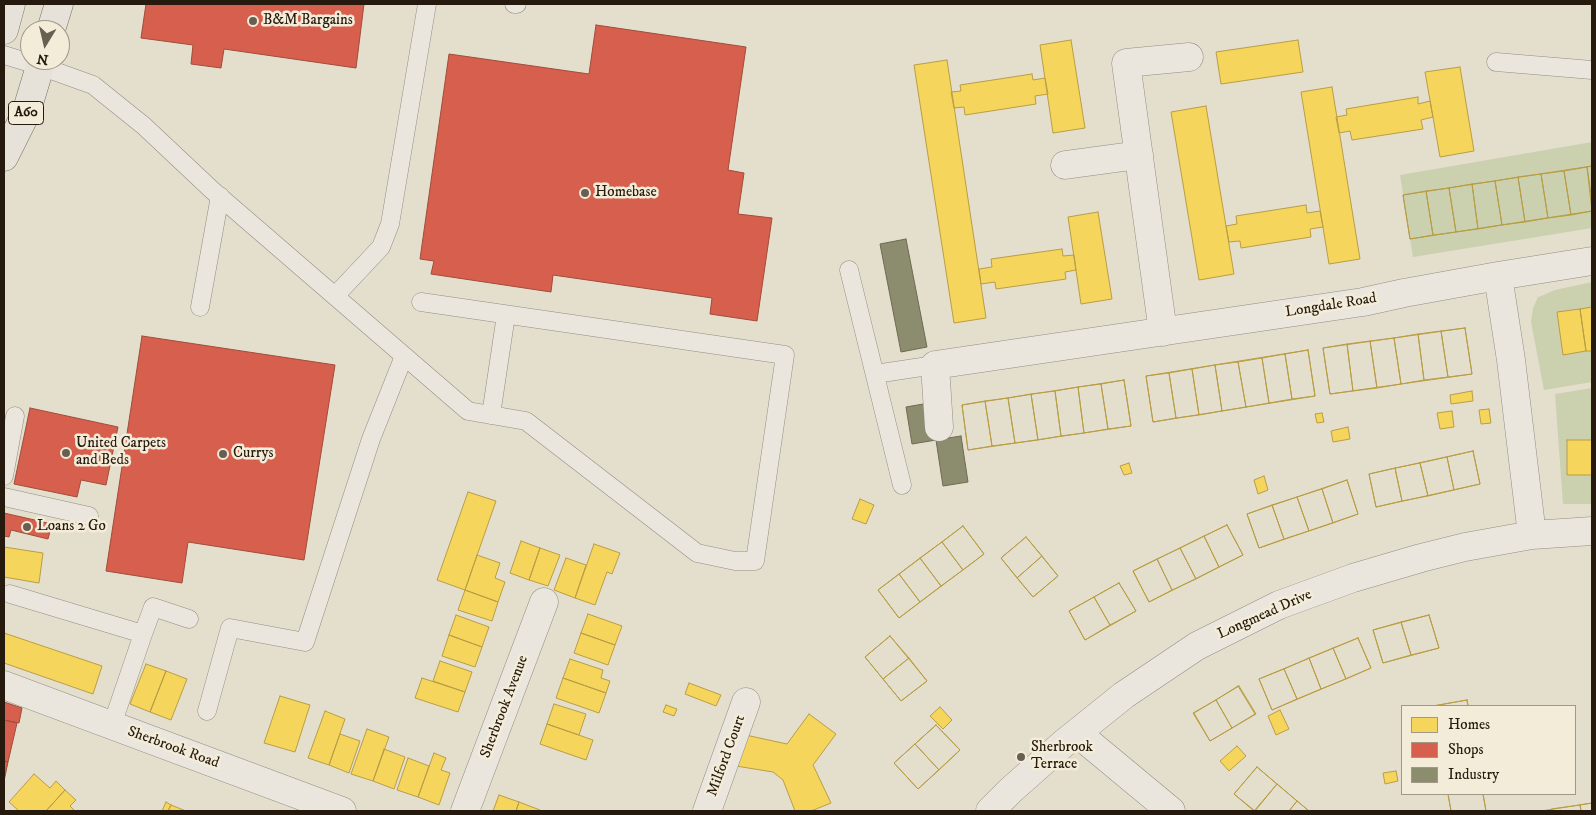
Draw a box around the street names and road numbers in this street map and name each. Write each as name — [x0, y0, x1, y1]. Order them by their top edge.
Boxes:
road number: A60 — [8, 102, 44, 125]
street label: Longdale Road — [1284, 290, 1378, 322]
street label: Longmead Drive — [1215, 586, 1315, 644]
street label: Sherbrook Avenue — [477, 653, 533, 761]
street label: Milford Court — [704, 713, 750, 799]
street label: Sherbrook Road — [125, 723, 221, 773]

